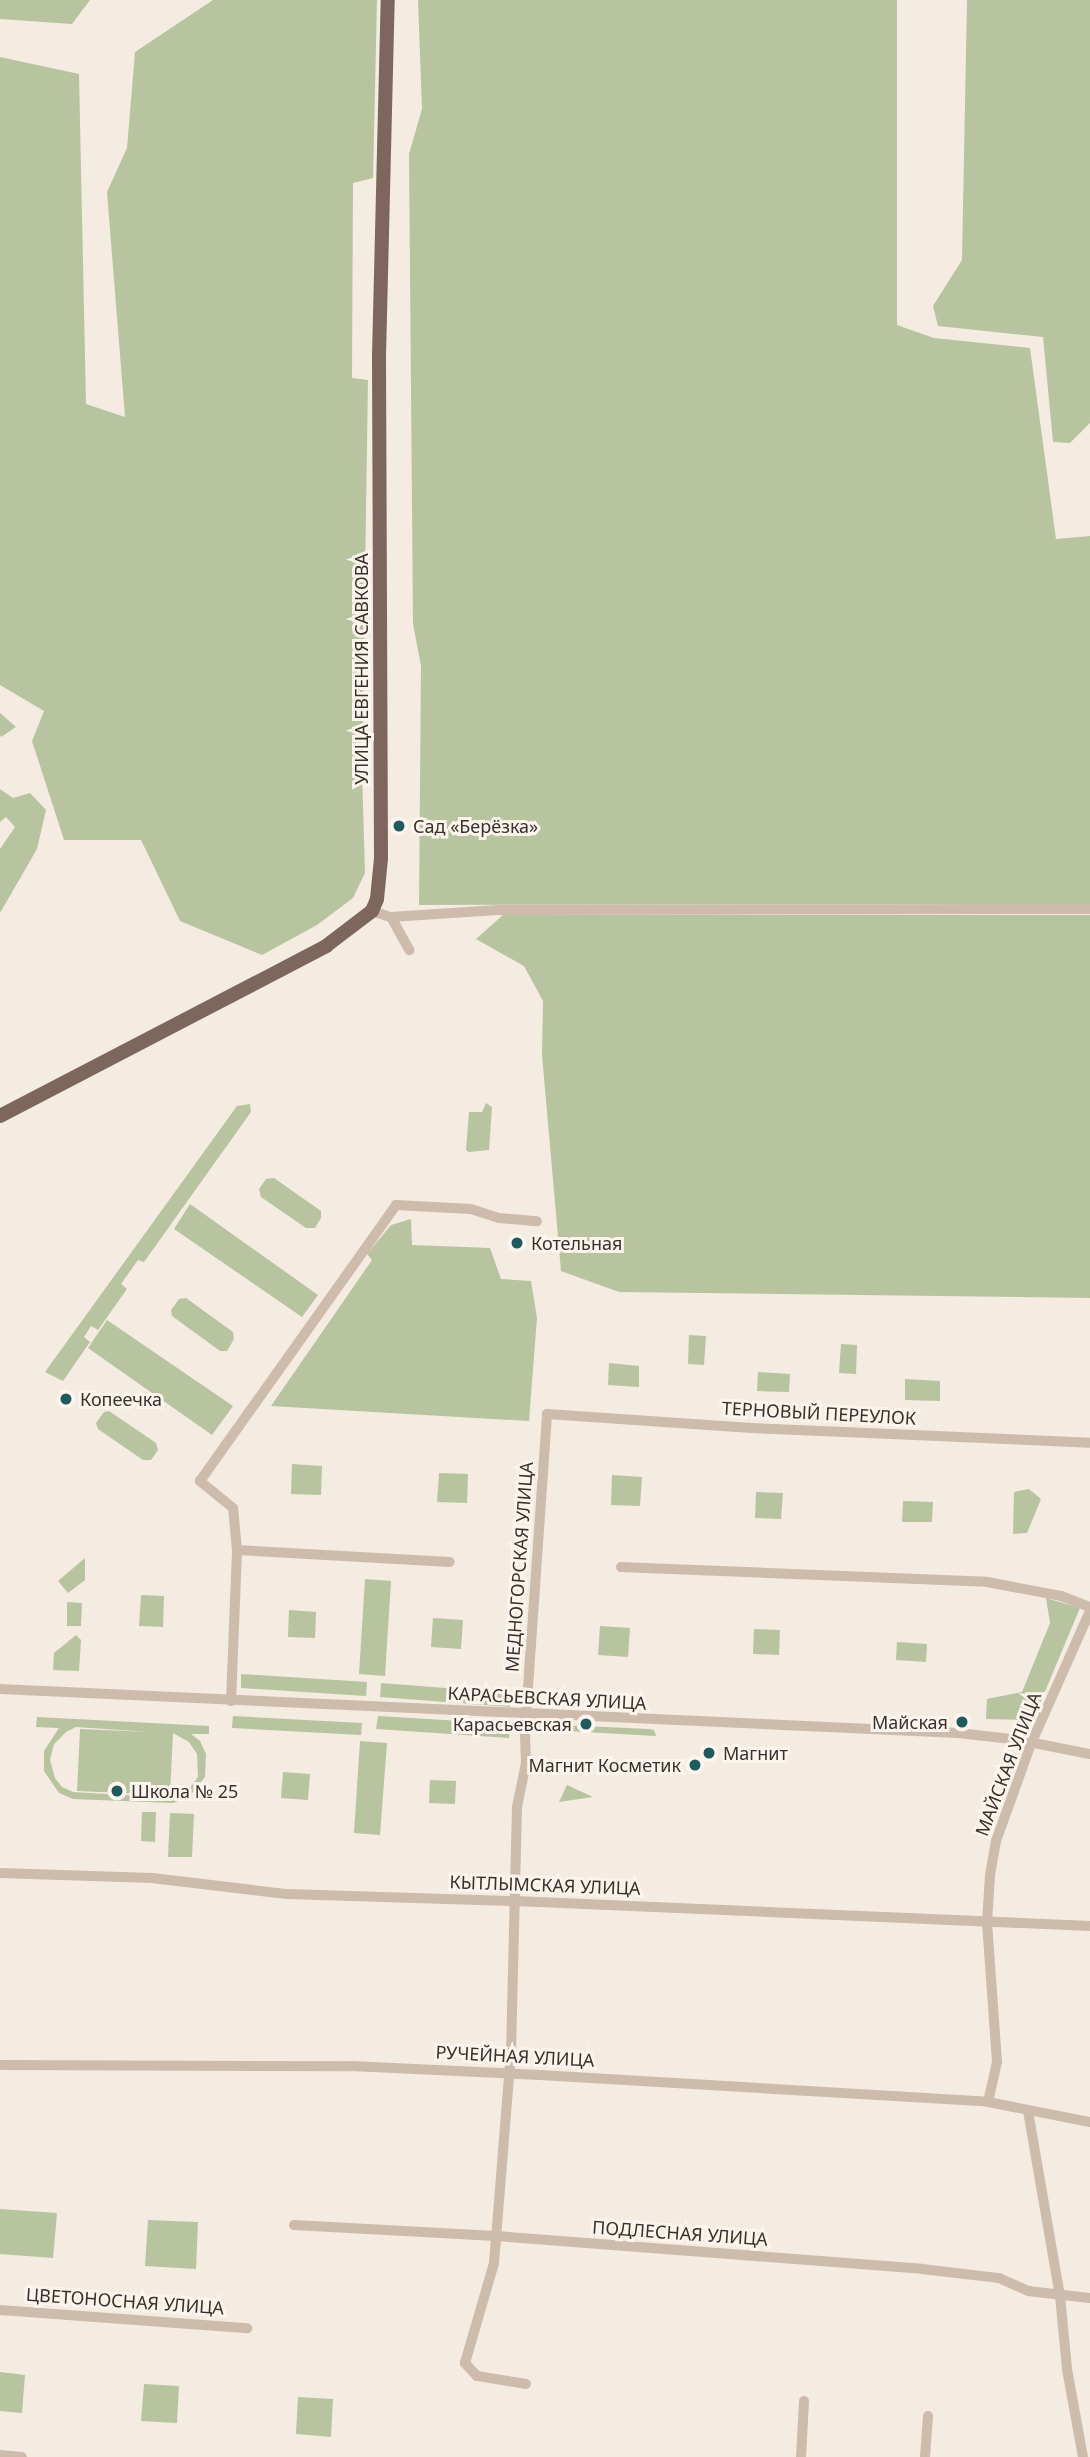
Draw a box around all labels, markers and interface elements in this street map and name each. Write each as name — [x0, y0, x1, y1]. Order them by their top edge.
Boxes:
street label: УЛИЦА ЕВГЕНИЯ САВКОВА — [350, 553, 372, 785]
place label: Сад «Берёзка» — [413, 815, 538, 837]
marker: Сад «Берёзка» — [391, 818, 407, 834]
place label: Котельная — [531, 1232, 622, 1254]
marker: Котельная — [509, 1235, 525, 1251]
place label: Копеечка — [80, 1388, 162, 1410]
marker: Копеечка — [58, 1391, 74, 1407]
street label: ТЕРНОВЫЙ ПЕРЕУЛОК — [721, 1397, 917, 1429]
street label: МЕДНОГОРСКАЯ УЛИЦА — [501, 1461, 537, 1673]
street label: КАРАСЬЕВСКАЯ УЛИЦА — [447, 1682, 647, 1714]
street label: МАЙСКАЯ УЛИЦА — [971, 1689, 1045, 1839]
place label: Майская — [872, 1711, 948, 1733]
place label: Карасьевская — [453, 1713, 572, 1735]
marker: Майская — [954, 1714, 970, 1730]
marker: Карасьевская — [578, 1716, 594, 1732]
place label: Магнит — [723, 1742, 788, 1764]
marker: Магнит — [701, 1745, 717, 1761]
place label: Магнит Косметик — [528, 1754, 681, 1776]
marker: Магнит Косметик — [687, 1757, 703, 1773]
place label: Школа № 25 — [131, 1780, 238, 1802]
marker: Школа № 25 — [109, 1783, 125, 1799]
street label: КЫТЛЫМСКАЯ УЛИЦА — [449, 1871, 641, 1899]
street label: РУЧЕЙНАЯ УЛИЦА — [435, 2041, 595, 2071]
street label: ПОДЛЕСНАЯ УЛИЦА — [591, 2216, 769, 2250]
street label: ЦВЕТОНОСНАЯ УЛИЦА — [25, 2283, 225, 2319]

